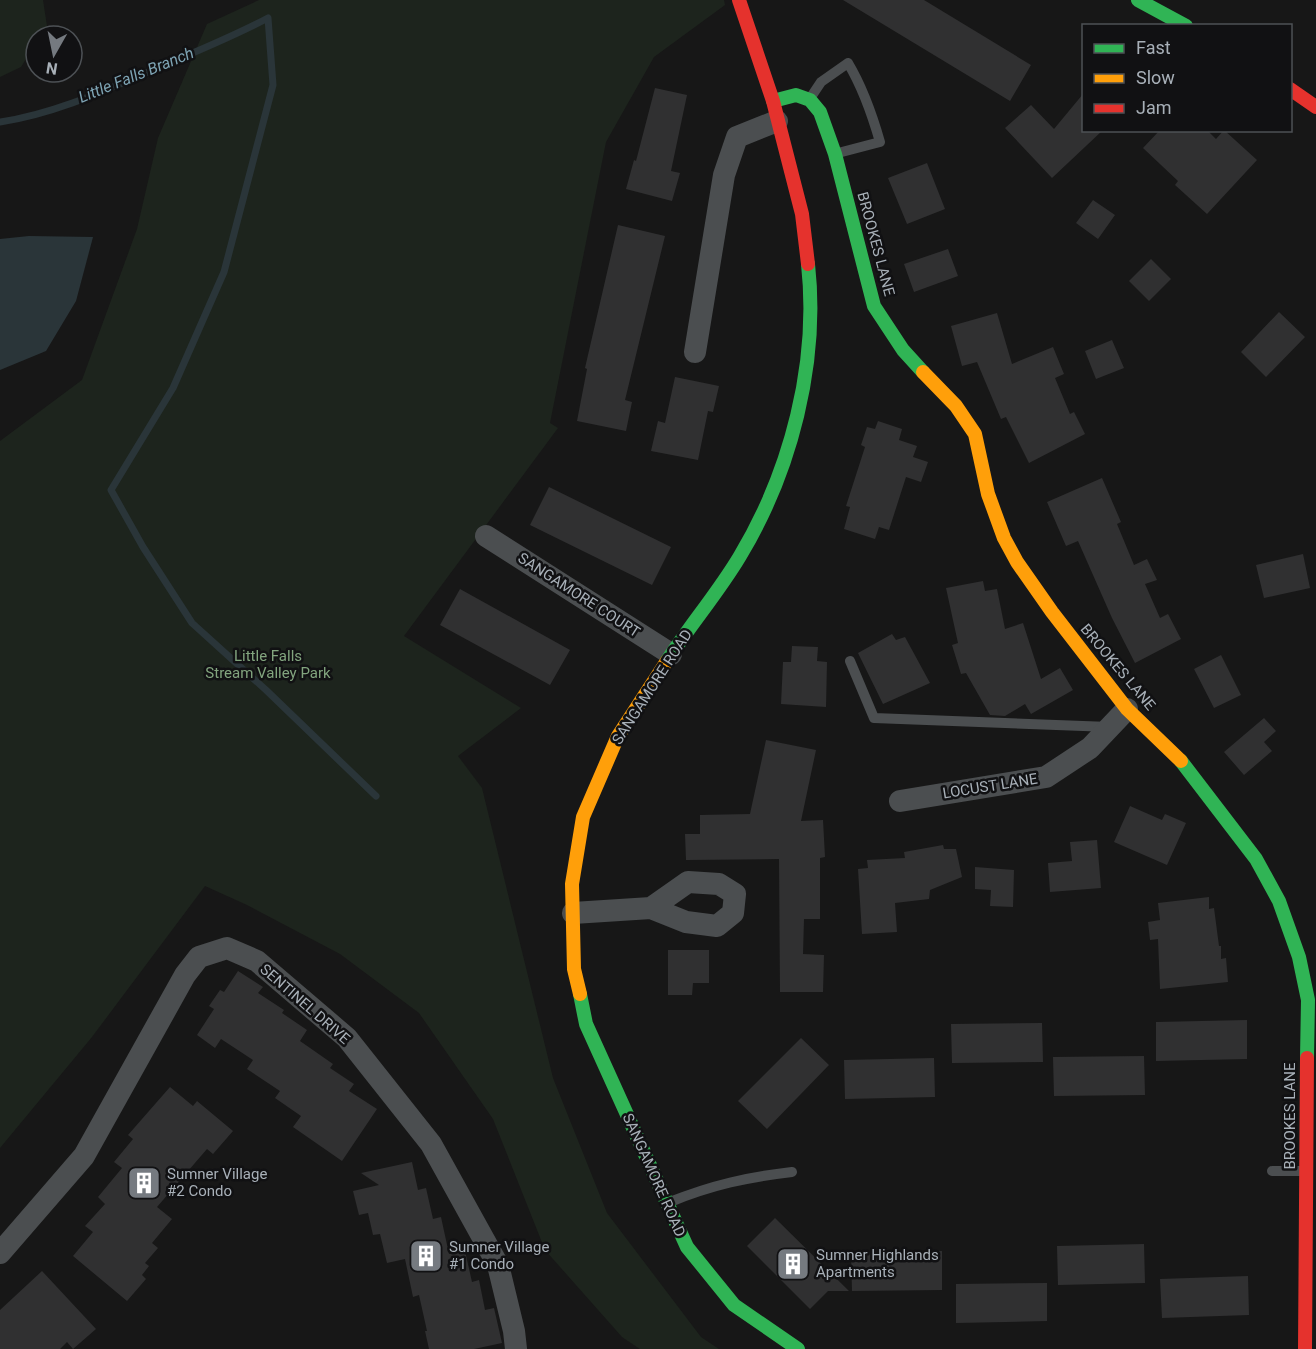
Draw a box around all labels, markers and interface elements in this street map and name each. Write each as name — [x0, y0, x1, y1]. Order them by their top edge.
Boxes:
north arrow — [24, 24, 84, 84]
legend — [1082, 24, 1292, 132]
text: Fast — [1136, 37, 1171, 58]
water label: Little Falls Branch — [76, 43, 196, 107]
text: N — [45, 58, 59, 79]
text: Slow — [1136, 67, 1175, 88]
text: Jam — [1136, 97, 1172, 118]
street label: BROOKES LANE — [853, 190, 899, 298]
street label: SANGAMORE COURT — [515, 549, 643, 641]
street label: BROOKES LANE — [1077, 620, 1160, 714]
street label: SANGAMORE ROAD — [608, 626, 696, 748]
park label: Little Falls Stream Valley Park — [205, 647, 331, 682]
street label: LOCUST LANE — [941, 770, 1039, 802]
street label: SENTINEL DRIVE — [256, 960, 354, 1048]
street label: BROOKES LANE — [1281, 1062, 1299, 1170]
street label: SANGAMORE ROAD — [619, 1110, 689, 1240]
building icon: Sumner Village #2 Condo — [126, 1165, 162, 1201]
place label: Sumner Village #2 Condo — [167, 1165, 267, 1200]
building icon: Sumner Village #1 Condo — [408, 1238, 444, 1274]
place label: Sumner Village #1 Condo — [449, 1238, 549, 1273]
building icon: Sumner Highlands Apartments — [775, 1246, 811, 1282]
place label: Sumner Highlands Apartments — [816, 1246, 939, 1281]

